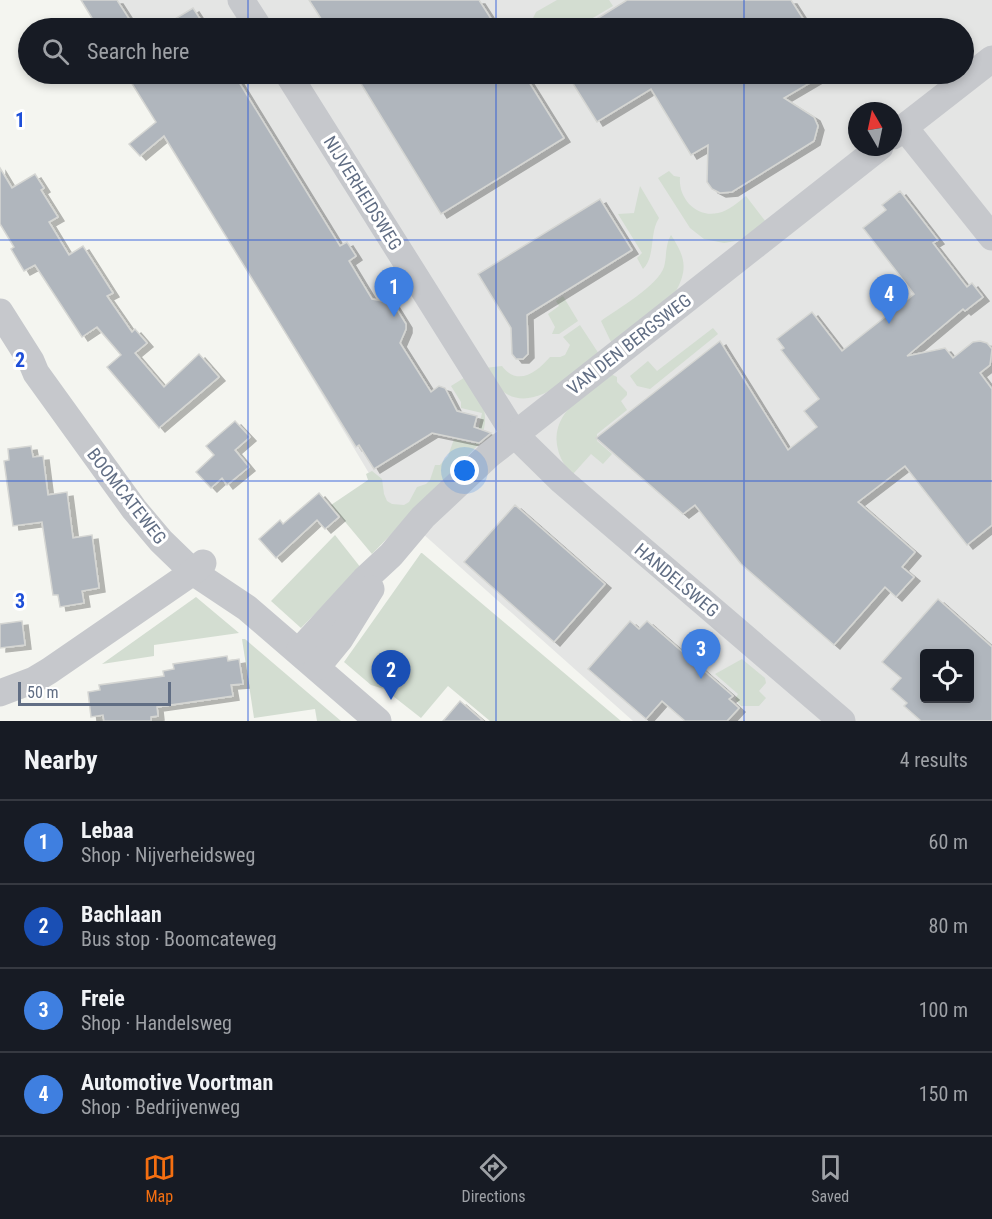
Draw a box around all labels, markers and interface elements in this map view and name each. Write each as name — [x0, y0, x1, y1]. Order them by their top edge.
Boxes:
search box — [18, 18, 974, 84]
icon: search — [39, 35, 72, 68]
text: Search here — [87, 39, 189, 64]
north arrow — [848, 102, 902, 156]
text: 1 — [15, 108, 25, 132]
street label: NIJVERHEIDSWEG — [320, 132, 406, 254]
pin: 1 — [374, 268, 414, 317]
pin: 4 — [870, 274, 908, 324]
street label: VAN DEN BERGSWEG — [563, 289, 695, 399]
text: 2 — [15, 348, 25, 372]
street label: BOOMCATEWEG — [83, 444, 171, 548]
your location — [450, 456, 479, 485]
street label: HANDELSWEG — [631, 539, 723, 621]
text: 3 — [15, 589, 25, 613]
pin: 3 — [682, 630, 720, 679]
map controls — [920, 649, 974, 703]
button: locate — [920, 649, 974, 703]
pin: 2 — [372, 650, 410, 700]
scale bar — [18, 679, 171, 706]
text: 50 m — [27, 683, 59, 702]
text: Nearby — [24, 745, 98, 775]
text: 4 results — [900, 748, 968, 772]
text: Lebaa — [81, 818, 134, 843]
text: 1 — [38, 830, 49, 854]
text: 60 m — [929, 830, 968, 854]
text: Shop · Nijverheidsweg — [81, 843, 255, 867]
text: Bachlaan — [81, 902, 162, 927]
text: 2 — [38, 914, 49, 938]
text: 80 m — [929, 914, 968, 938]
text: Bus stop · Boomcateweg — [81, 927, 277, 951]
text: Freie — [81, 986, 125, 1011]
text: 3 — [38, 998, 49, 1022]
text: 100 m — [919, 998, 968, 1022]
text: Shop · Handelsweg — [81, 1011, 232, 1035]
text: Automotive Voortman — [81, 1070, 273, 1095]
text: 4 — [38, 1082, 49, 1106]
text: 150 m — [919, 1082, 968, 1106]
text: Shop · Bedrijvenweg — [81, 1095, 240, 1119]
tab: Map — [143, 1151, 176, 1206]
tab: Directions — [462, 1151, 525, 1206]
tab: Saved — [811, 1151, 849, 1206]

